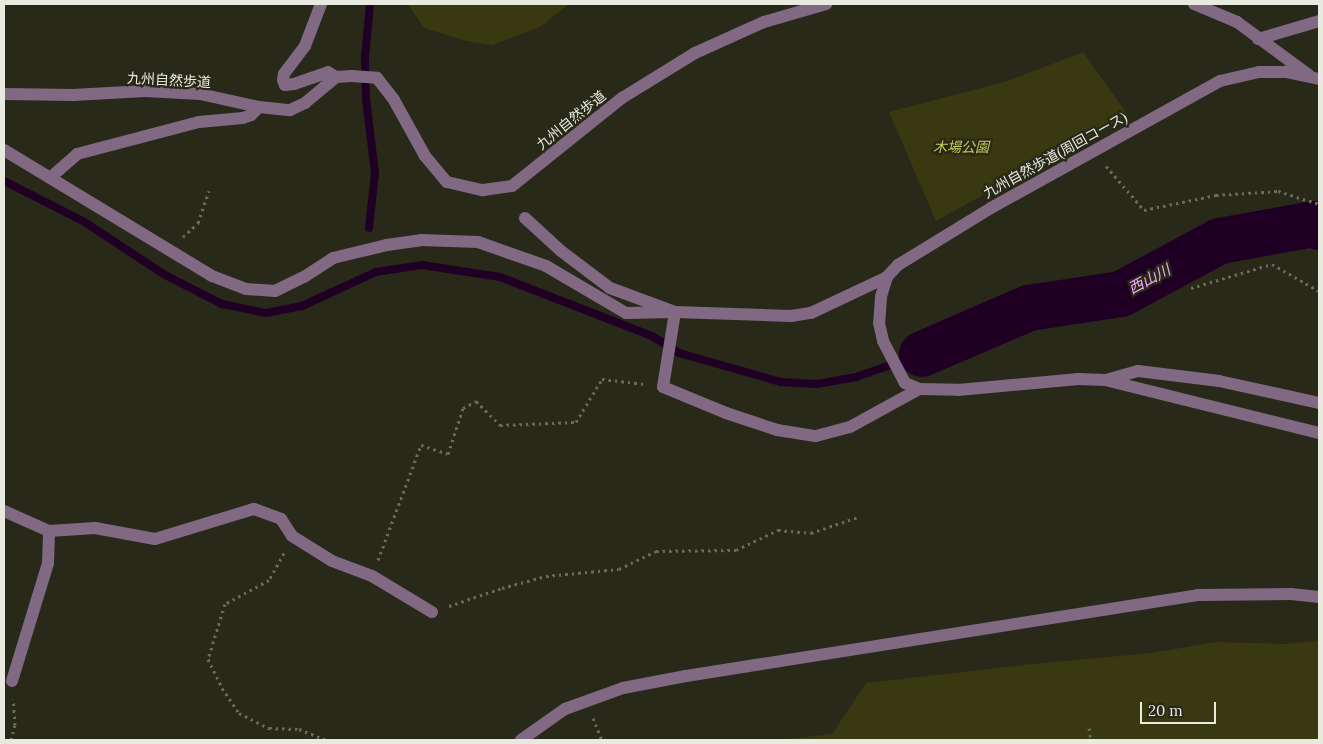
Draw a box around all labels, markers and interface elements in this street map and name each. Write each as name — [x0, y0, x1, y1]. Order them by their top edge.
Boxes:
street label: 九州自然歩道 — [127, 69, 211, 91]
street label: 九州自然歩道 — [533, 87, 609, 153]
street label: 九州自然歩道(周回コース) — [980, 108, 1130, 202]
park label: 木場公園 — [933, 139, 989, 155]
water label: 西山川 — [1125, 260, 1173, 298]
scale bar — [1143, 692, 1219, 724]
text: 20 m — [1148, 701, 1183, 720]

